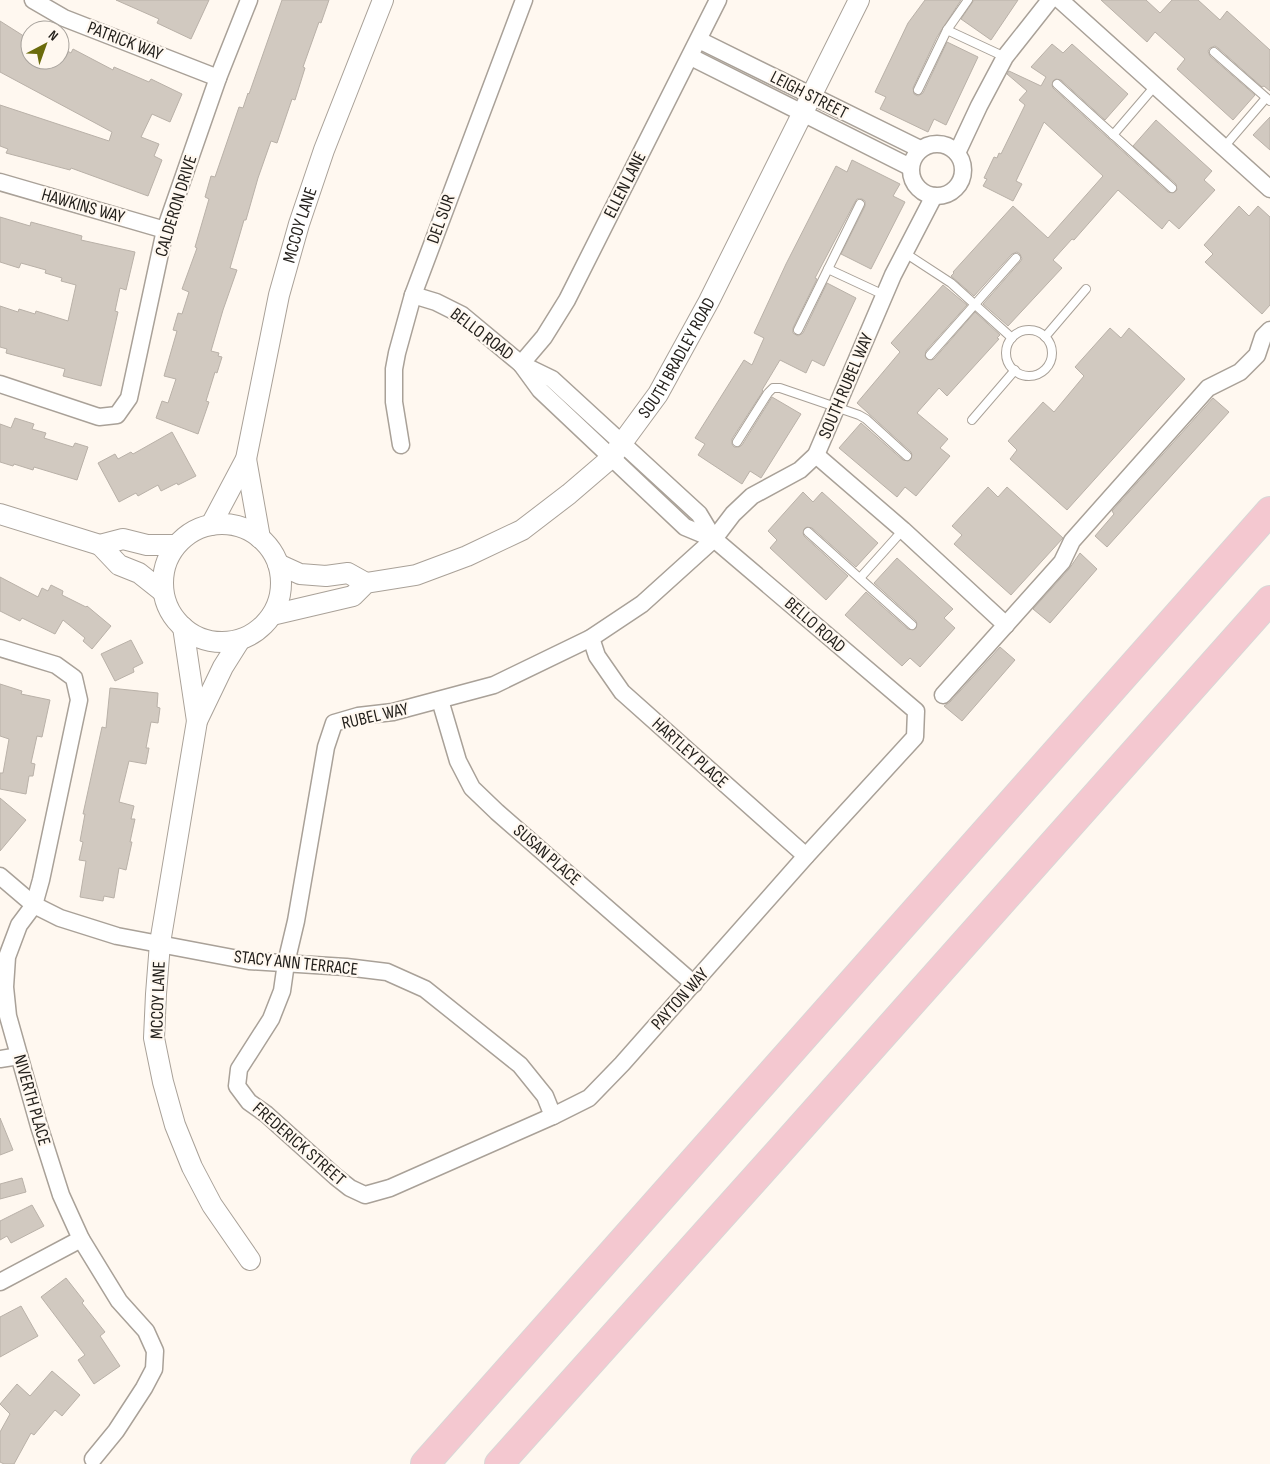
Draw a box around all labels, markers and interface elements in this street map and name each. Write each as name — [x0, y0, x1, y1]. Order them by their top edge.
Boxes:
street label: PATRICK WAY — [84, 17, 166, 65]
north arrow — [20, 20, 70, 70]
text: N — [45, 27, 62, 44]
street label: LEIGH STREET — [767, 67, 851, 123]
street label: ELLEN LANE — [599, 148, 651, 222]
street label: CALDERON DRIVE — [151, 153, 201, 259]
street label: HAWKINS WAY — [39, 184, 127, 228]
street label: MCCOY LANE — [278, 184, 321, 265]
street label: DEL SUR — [422, 192, 460, 246]
street label: SOUTH BRADLEY ROAD — [633, 294, 719, 422]
street label: BELLO ROAD — [446, 303, 518, 365]
street label: SOUTH RUBEL WAY — [814, 330, 878, 442]
street label: BELLO ROAD — [780, 593, 850, 657]
street label: RUBEL WAY — [340, 698, 411, 734]
street label: HARTLEY PLACE — [648, 713, 732, 793]
street label: SUSAN PLACE — [509, 820, 585, 890]
street label: STACY ANN TERRACE — [233, 946, 359, 980]
street label: MCCOY LANE — [146, 961, 170, 1039]
street label: PAYTON WAY — [647, 964, 713, 1034]
street label: NIVERTH PLACE — [9, 1052, 55, 1148]
street label: FREDERICK STREET — [248, 1098, 350, 1190]

